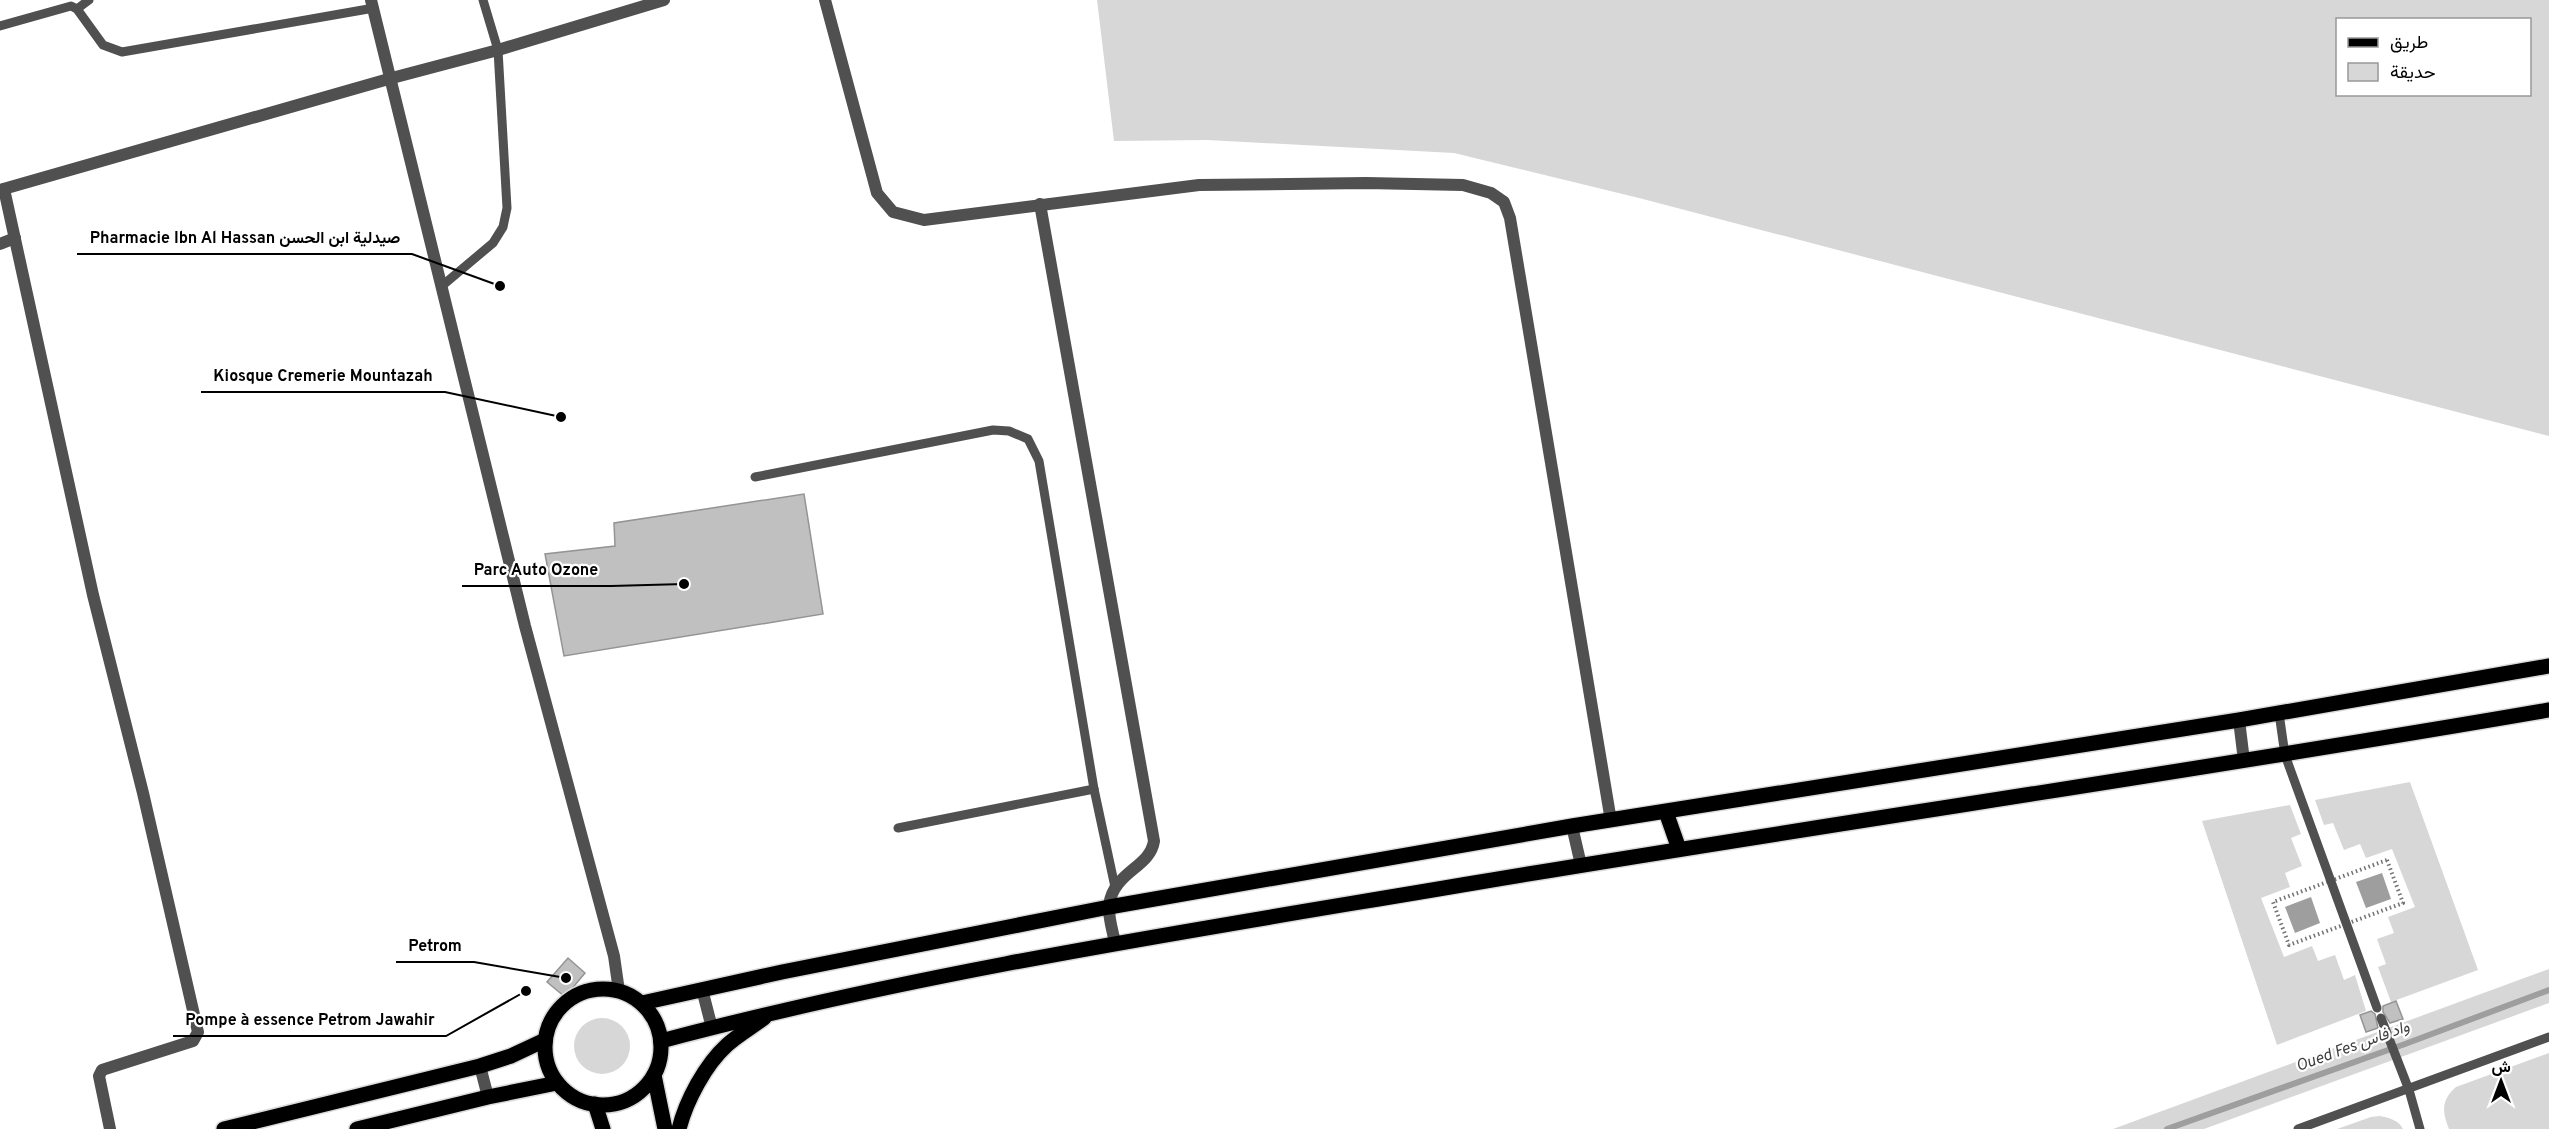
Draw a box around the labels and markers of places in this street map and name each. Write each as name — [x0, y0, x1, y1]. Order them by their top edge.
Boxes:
callout: Pharmacie Ibn Al Hassan صيدلية ابن الحسن — [77, 220, 412, 254]
callout: Kiosque Cremerie Mountazah — [201, 358, 445, 392]
callout: Parc Auto Ozone — [462, 552, 611, 586]
callout: Petrom — [396, 928, 474, 962]
callout: Pompe à essence Petrom Jawahir — [173, 1002, 446, 1036]

